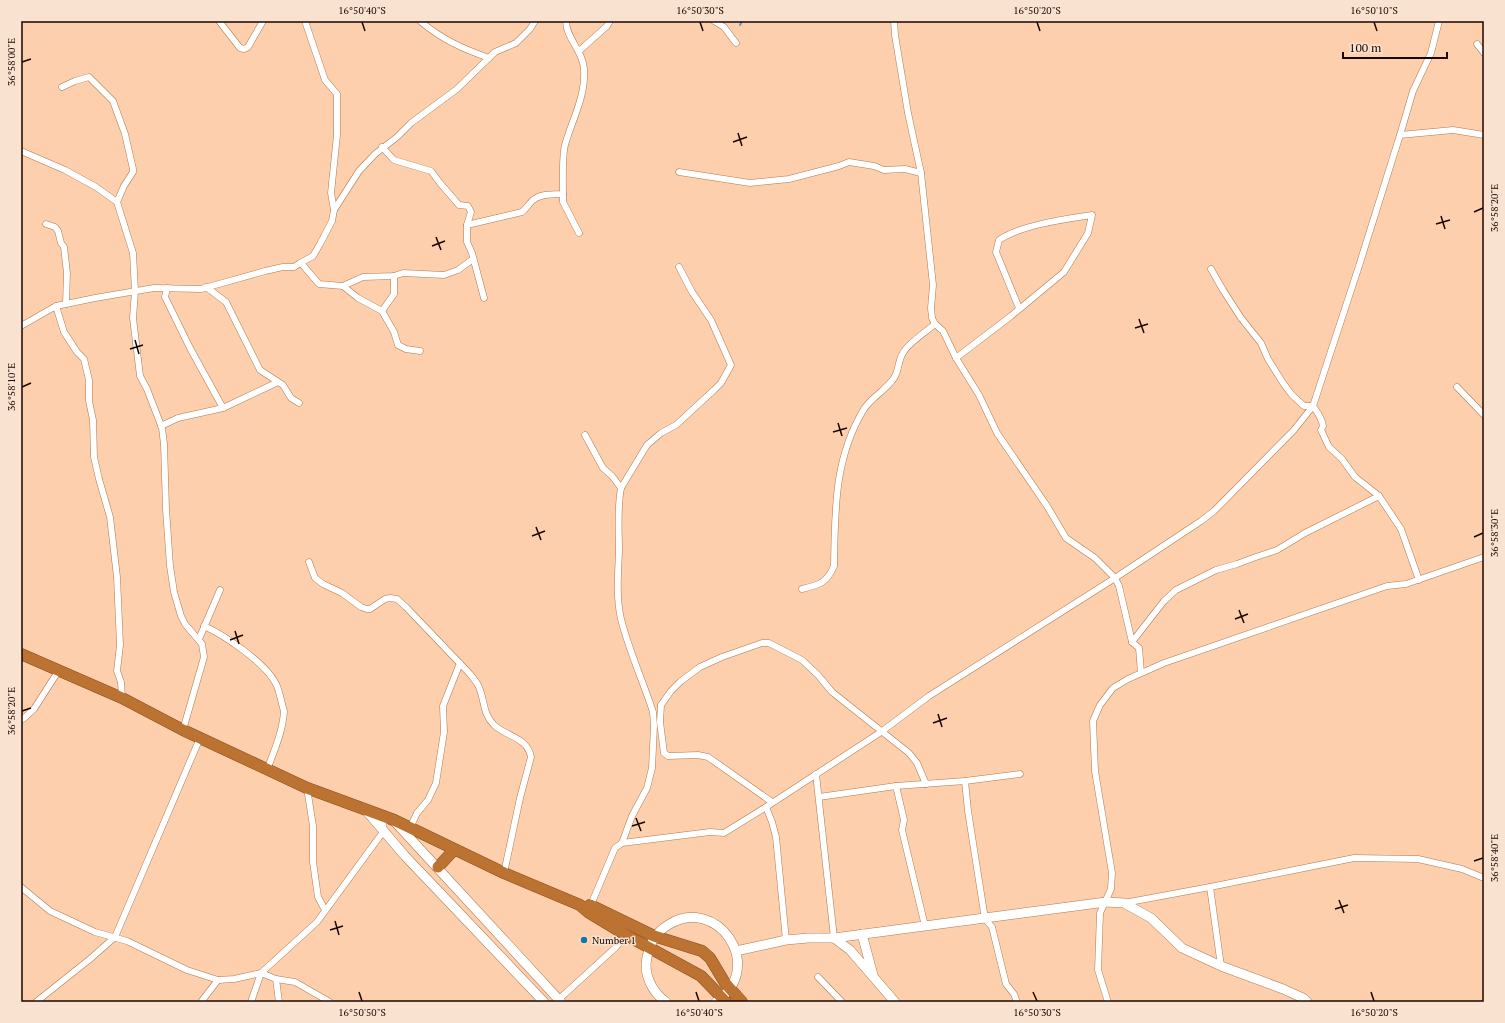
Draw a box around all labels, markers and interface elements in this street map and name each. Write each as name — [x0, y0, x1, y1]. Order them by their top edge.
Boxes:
text: 16°50'40"S — [338, 4, 386, 17]
text: 16°50'30"S — [676, 4, 724, 17]
text: 16°50'20"S — [1013, 4, 1061, 17]
text: 16°50'10"S — [1350, 4, 1398, 17]
scale bar — [1343, 34, 1447, 60]
text: 36°58'00"E — [5, 38, 18, 86]
text: 100 m — [1349, 40, 1382, 55]
text: 36°58'20"E — [1488, 184, 1501, 232]
text: 36°58'10"E — [5, 363, 18, 411]
text: 36°58'30"E — [1488, 509, 1501, 557]
text: 36°58'20"E — [5, 687, 18, 735]
text: 36°58'40"E — [1488, 834, 1501, 882]
place label: Number 1 — [592, 934, 636, 947]
marker: Number 1 — [579, 935, 589, 945]
text: 16°50'50"S — [338, 1006, 386, 1019]
text: 16°50'40"S — [675, 1006, 723, 1019]
text: 16°50'30"S — [1013, 1006, 1061, 1019]
text: 16°50'20"S — [1350, 1006, 1398, 1019]

